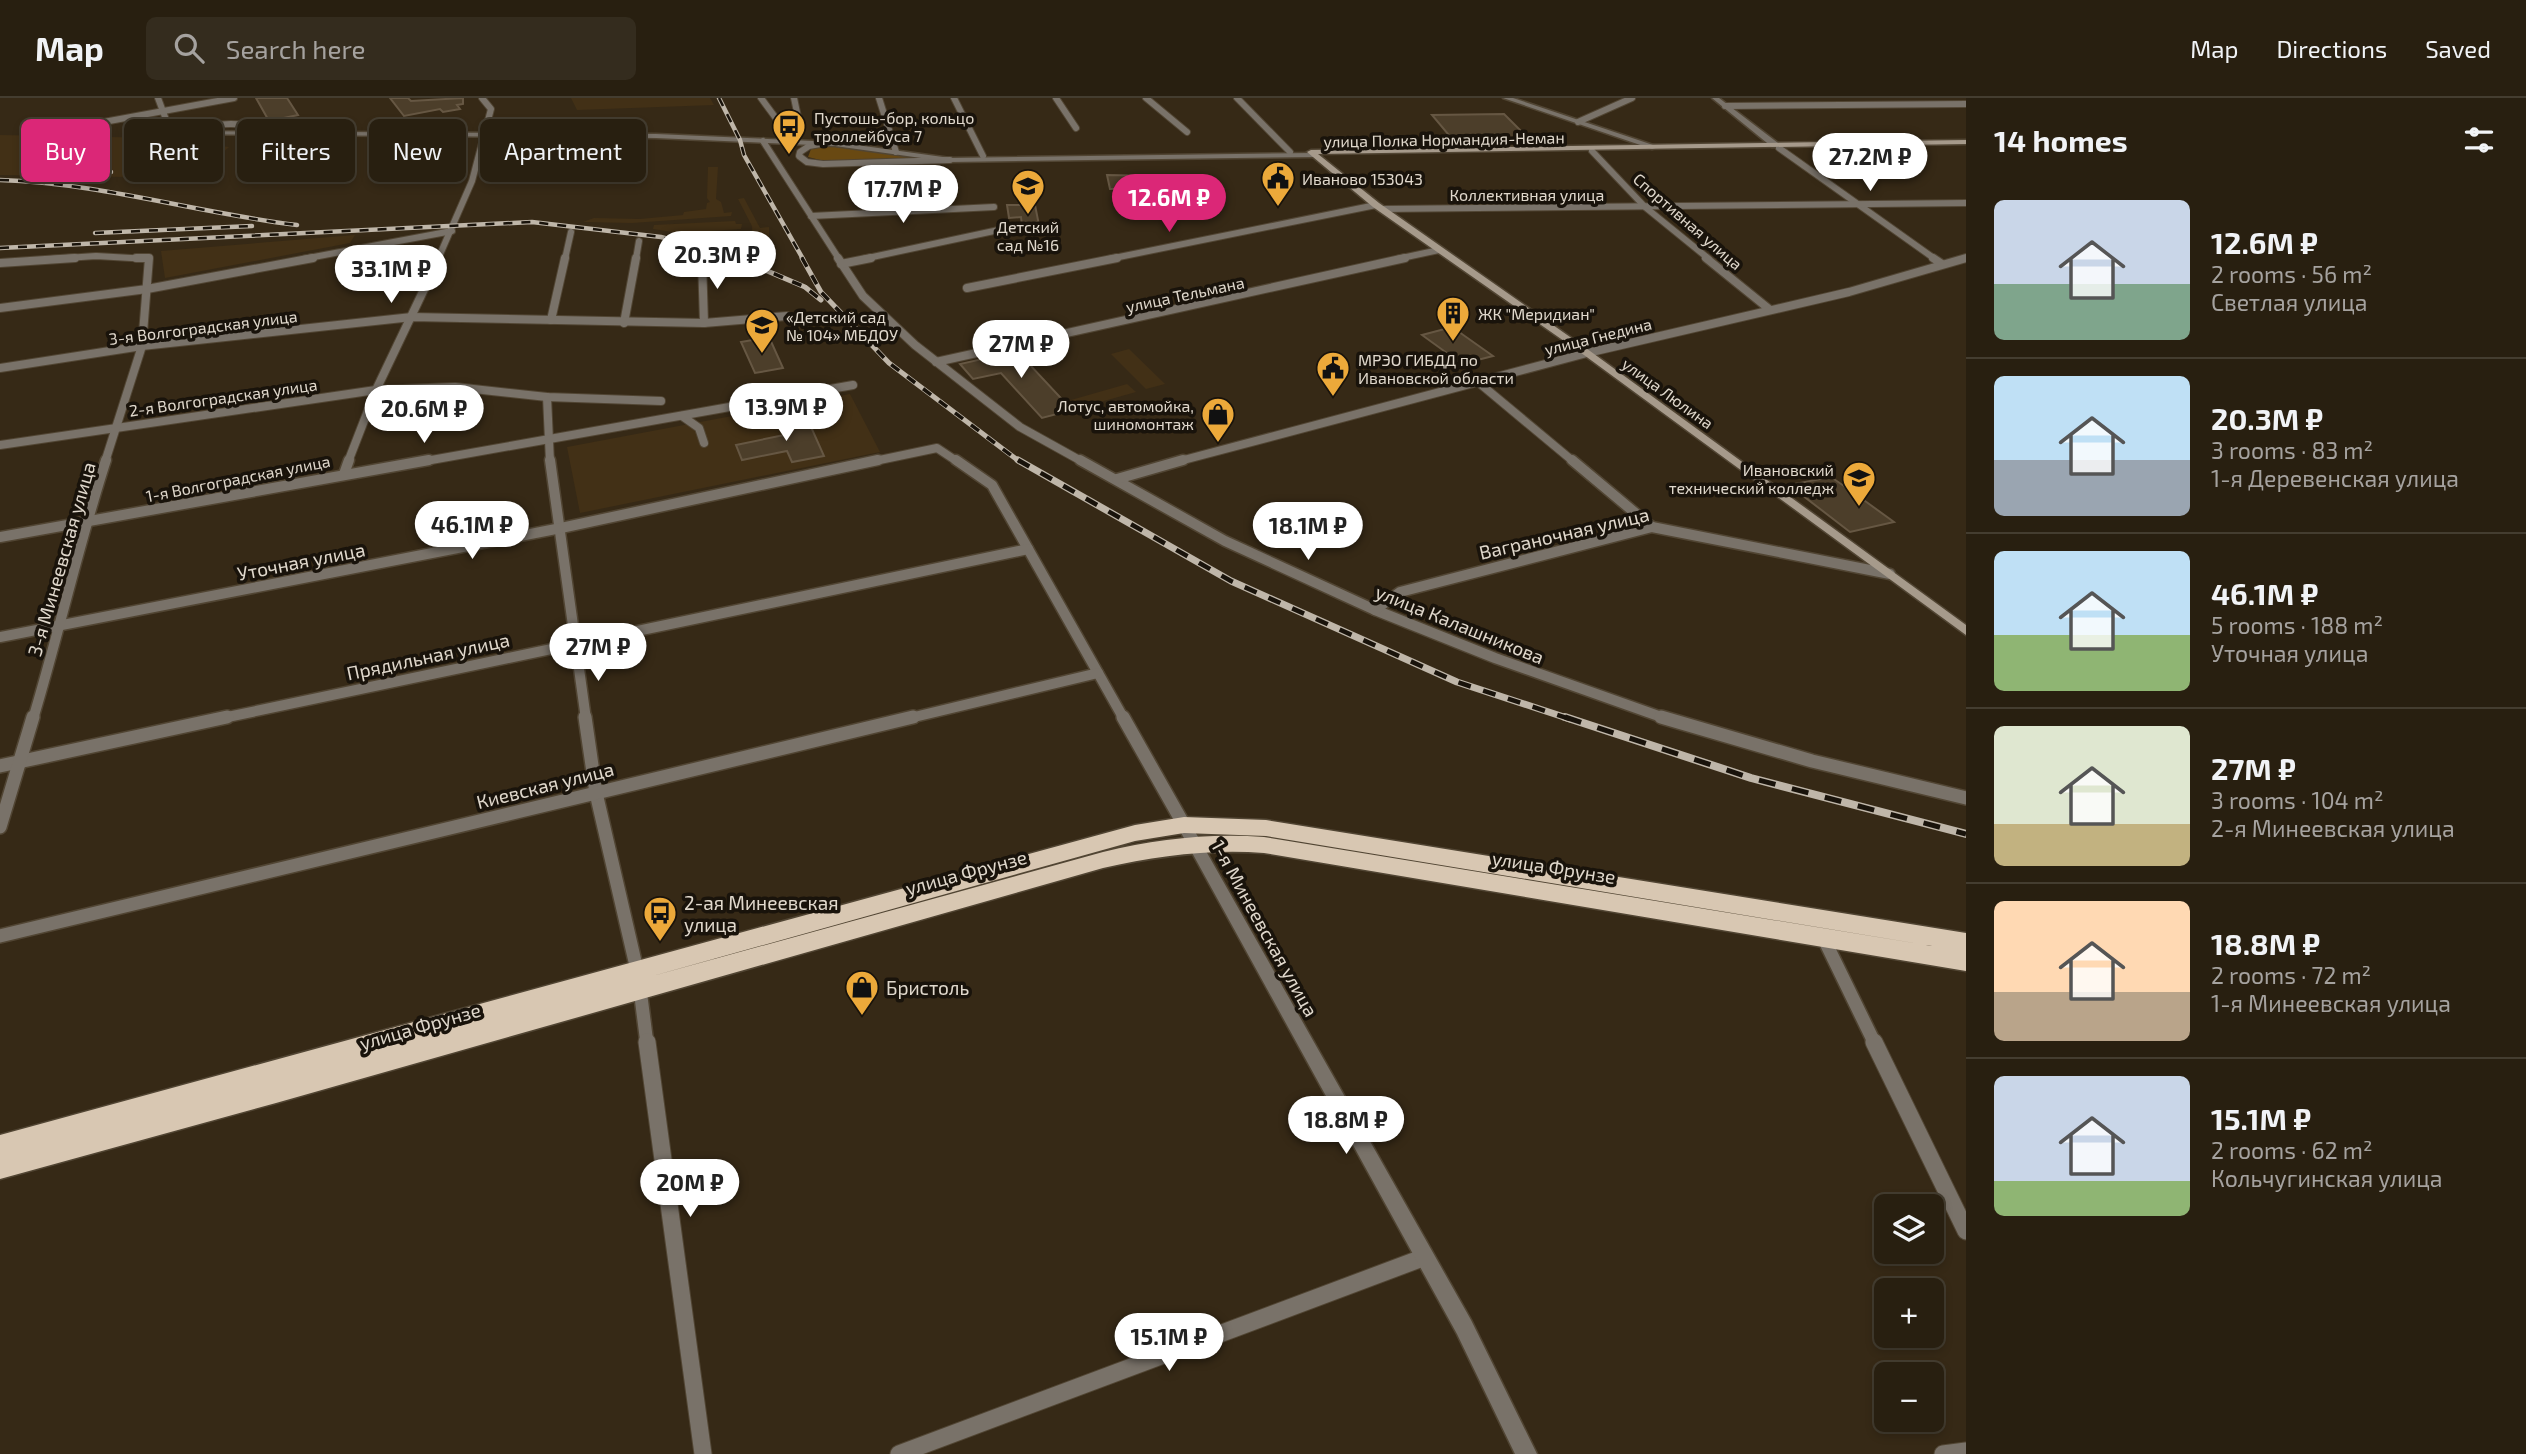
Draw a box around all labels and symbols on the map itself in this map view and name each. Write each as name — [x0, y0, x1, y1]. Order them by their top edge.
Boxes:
bus stop icon: Пустошь-бор, кольцо троллейбуса 7 — [770, 107, 808, 156]
place label: Пустошь-бор, кольцо троллейбуса 7 — [814, 108, 974, 146]
street label: улица Полка Нормандия-Неман — [1323, 127, 1565, 152]
pin: 27.2M ₽ — [1805, 134, 1935, 193]
public building icon: Иваново 153043 — [1259, 159, 1297, 208]
pin: 17.7M ₽ — [838, 166, 968, 225]
school or university icon: Детский сад №16 — [1009, 167, 1047, 216]
place label: Иваново 153043 — [1302, 169, 1423, 188]
street label: Спортивная улица — [1629, 169, 1746, 274]
pin: 12.6M ₽ — [1104, 174, 1234, 234]
street label: Коллективная улица — [1450, 185, 1604, 205]
place label: Детский сад №16 — [997, 217, 1059, 254]
pin: 20.3M ₽ — [652, 232, 782, 291]
pin: 33.1M ₽ — [326, 246, 456, 305]
street label: улица Тельмана — [1124, 272, 1246, 317]
building icon: ЖК "Меридиан" — [1434, 294, 1472, 343]
place label: ЖК "Меридиан" — [1478, 304, 1595, 323]
street label: 3-я Волгоградская улица — [108, 306, 298, 349]
school or university icon: «Детский сад № 104» МБДОУ — [743, 306, 781, 355]
place label: «Детский сад № 104» МБДОУ — [786, 307, 898, 344]
street label: улица Гнедина — [1542, 314, 1654, 359]
pin: 27M ₽ — [972, 320, 1070, 380]
public building icon: МРЭО ГИБДД по Ивановской области — [1314, 349, 1352, 398]
place label: МРЭО ГИБДД по Ивановской области — [1358, 350, 1514, 387]
street label: улица Люлина — [1618, 354, 1717, 433]
street label: 2-я Волгоградская улица — [128, 374, 318, 421]
pin: 13.9M ₽ — [721, 384, 851, 443]
pin: 20.6M ₽ — [359, 386, 489, 445]
shop icon: Лотус, автомойка, шиномонтаж — [1199, 395, 1237, 444]
place label: Лотус, автомойка, шиномонтаж — [1057, 396, 1194, 433]
street label: 1-я Волгоградская улица — [144, 451, 332, 506]
street label: 3-я Минеевская улица — [22, 459, 101, 659]
school or university icon: Ивановский технический колледж — [1840, 459, 1878, 508]
place label: Ивановский технический колледж — [1669, 460, 1834, 497]
pin: 46.1M ₽ — [407, 502, 537, 561]
street label: Ваграночная улица — [1477, 502, 1651, 565]
pin: 18.1M ₽ — [1243, 503, 1373, 562]
street label: Уточная улица — [235, 537, 367, 586]
street label: улица Калашникова — [1372, 580, 1548, 669]
pin: 27M ₽ — [549, 624, 647, 683]
street label: Прядильная улица — [344, 627, 512, 685]
street label: Киевская улица — [474, 757, 616, 814]
street label: 1-я Минеевская улица — [1206, 836, 1323, 1021]
street label: улица Фрунзе — [903, 845, 1029, 900]
street label: улица Фрунзе — [1490, 846, 1617, 889]
place label: 2-ая Минеевская улица — [684, 891, 839, 937]
bus stop icon: 2-ая Минеевская улица — [641, 894, 679, 943]
shop icon: Бристоль — [843, 968, 881, 1017]
place label: Бристоль — [886, 976, 969, 999]
street label: улица Фрунзе — [357, 998, 483, 1055]
pin: 18.8M ₽ — [1281, 1096, 1411, 1156]
pin: 20M ₽ — [641, 1160, 739, 1219]
pin: 15.1M ₽ — [1104, 1314, 1234, 1373]

